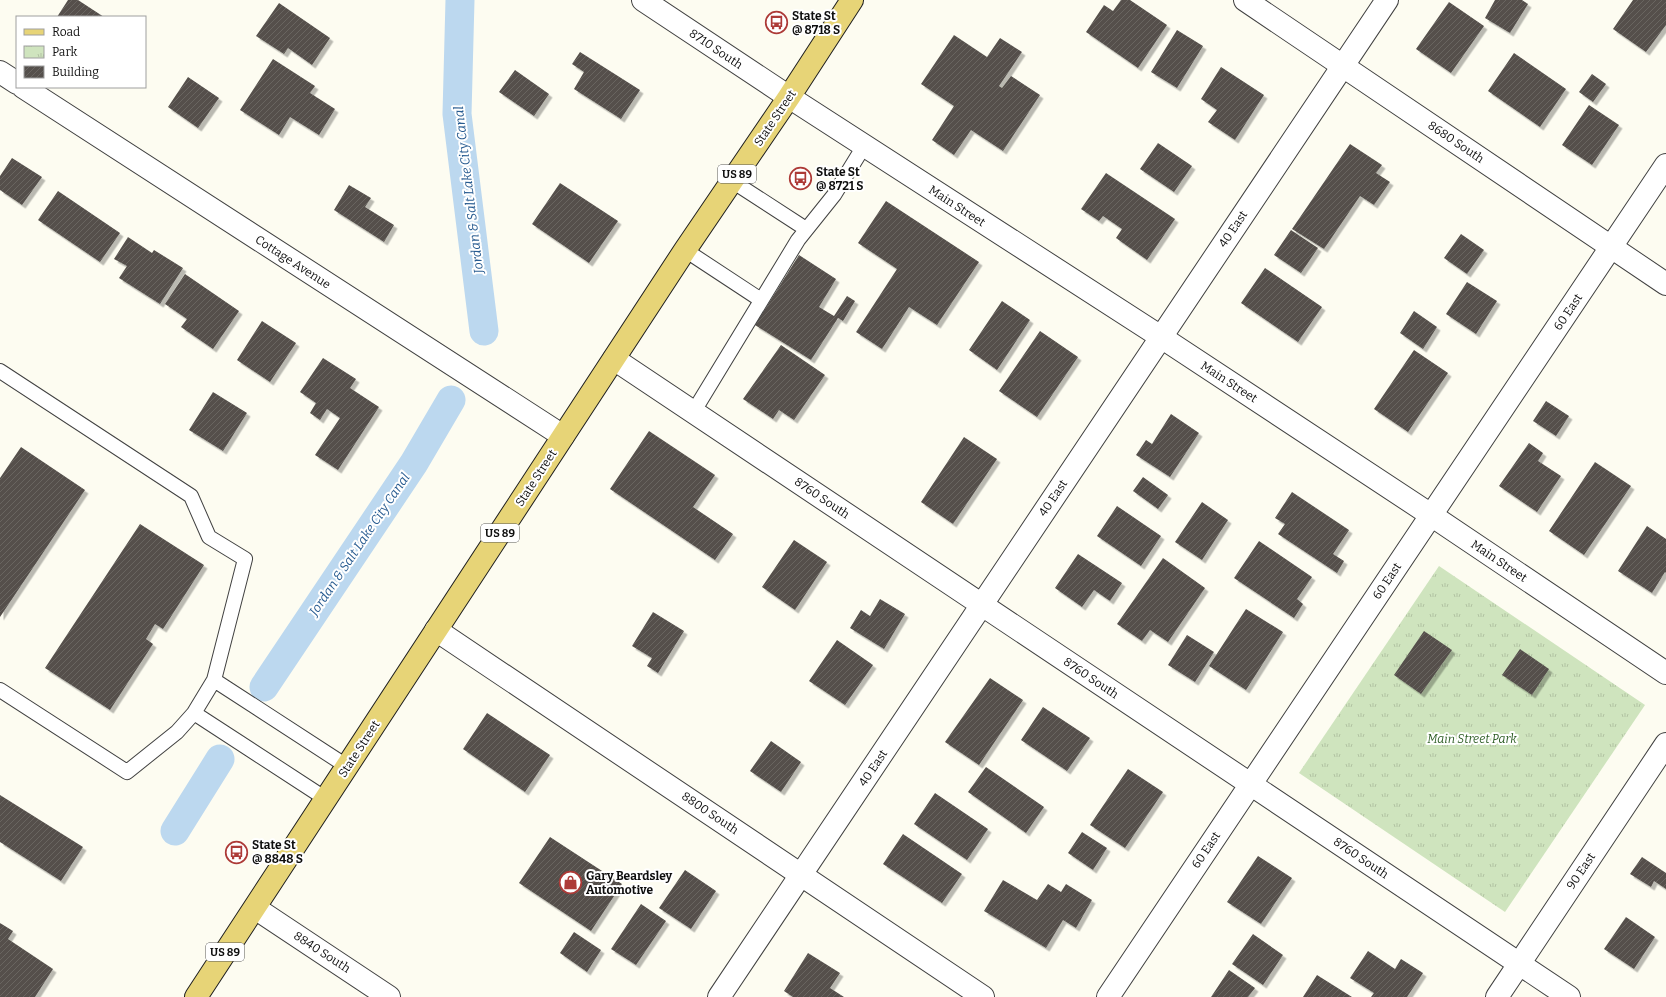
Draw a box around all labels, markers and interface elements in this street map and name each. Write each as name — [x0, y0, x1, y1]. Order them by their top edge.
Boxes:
place label: State St @ 8718 S — [792, 9, 840, 37]
bus stop icon: State St @ 8718 S — [764, 10, 790, 36]
legend — [16, 16, 146, 88]
text: Road — [52, 25, 80, 39]
street label: 8710 South — [687, 26, 746, 72]
text: Park — [52, 45, 78, 59]
text: Building — [52, 65, 99, 79]
street label: State Street — [751, 87, 799, 149]
water label: Jordan & Salt Lake City Canal — [451, 105, 486, 275]
street label: 8680 South — [1425, 118, 1487, 166]
road number: US 89 — [718, 165, 756, 183]
place label: State St @ 8721 S — [816, 165, 864, 193]
bus stop icon: State St @ 8721 S — [788, 166, 814, 192]
street label: Main Street — [926, 183, 988, 230]
street label: 40 East — [1216, 208, 1251, 250]
street label: Cottage Avenue — [253, 232, 333, 292]
street label: 60 East — [1551, 291, 1586, 333]
street label: Main Street — [1198, 359, 1260, 406]
street label: State Street — [512, 446, 560, 509]
water label: Jordan & Salt Lake City Canal — [306, 470, 413, 619]
street label: 8760 South — [792, 475, 853, 522]
street label: 40 East — [1036, 477, 1071, 519]
road number: US 89 — [481, 524, 519, 542]
street label: Main Street — [1468, 537, 1530, 585]
street label: 60 East — [1370, 560, 1405, 602]
street label: 8760 South — [1061, 655, 1122, 702]
street label: State Street — [335, 717, 383, 780]
park label: Main Street Park — [1427, 732, 1517, 746]
street label: 40 East — [856, 747, 891, 789]
street label: 8800 South — [679, 789, 741, 837]
street label: 60 East — [1189, 829, 1224, 871]
street label: 8760 South — [1331, 835, 1392, 882]
place label: State St @ 8848 S — [252, 838, 303, 866]
bus stop icon: State St @ 8848 S — [224, 839, 250, 865]
street label: 90 East — [1564, 850, 1599, 892]
place label: Gary Beardsley Automotive — [586, 869, 673, 897]
shop icon: Gary Beardsley Automotive — [558, 870, 584, 896]
street label: 8840 South — [291, 929, 353, 976]
road number: US 89 — [206, 943, 244, 961]

